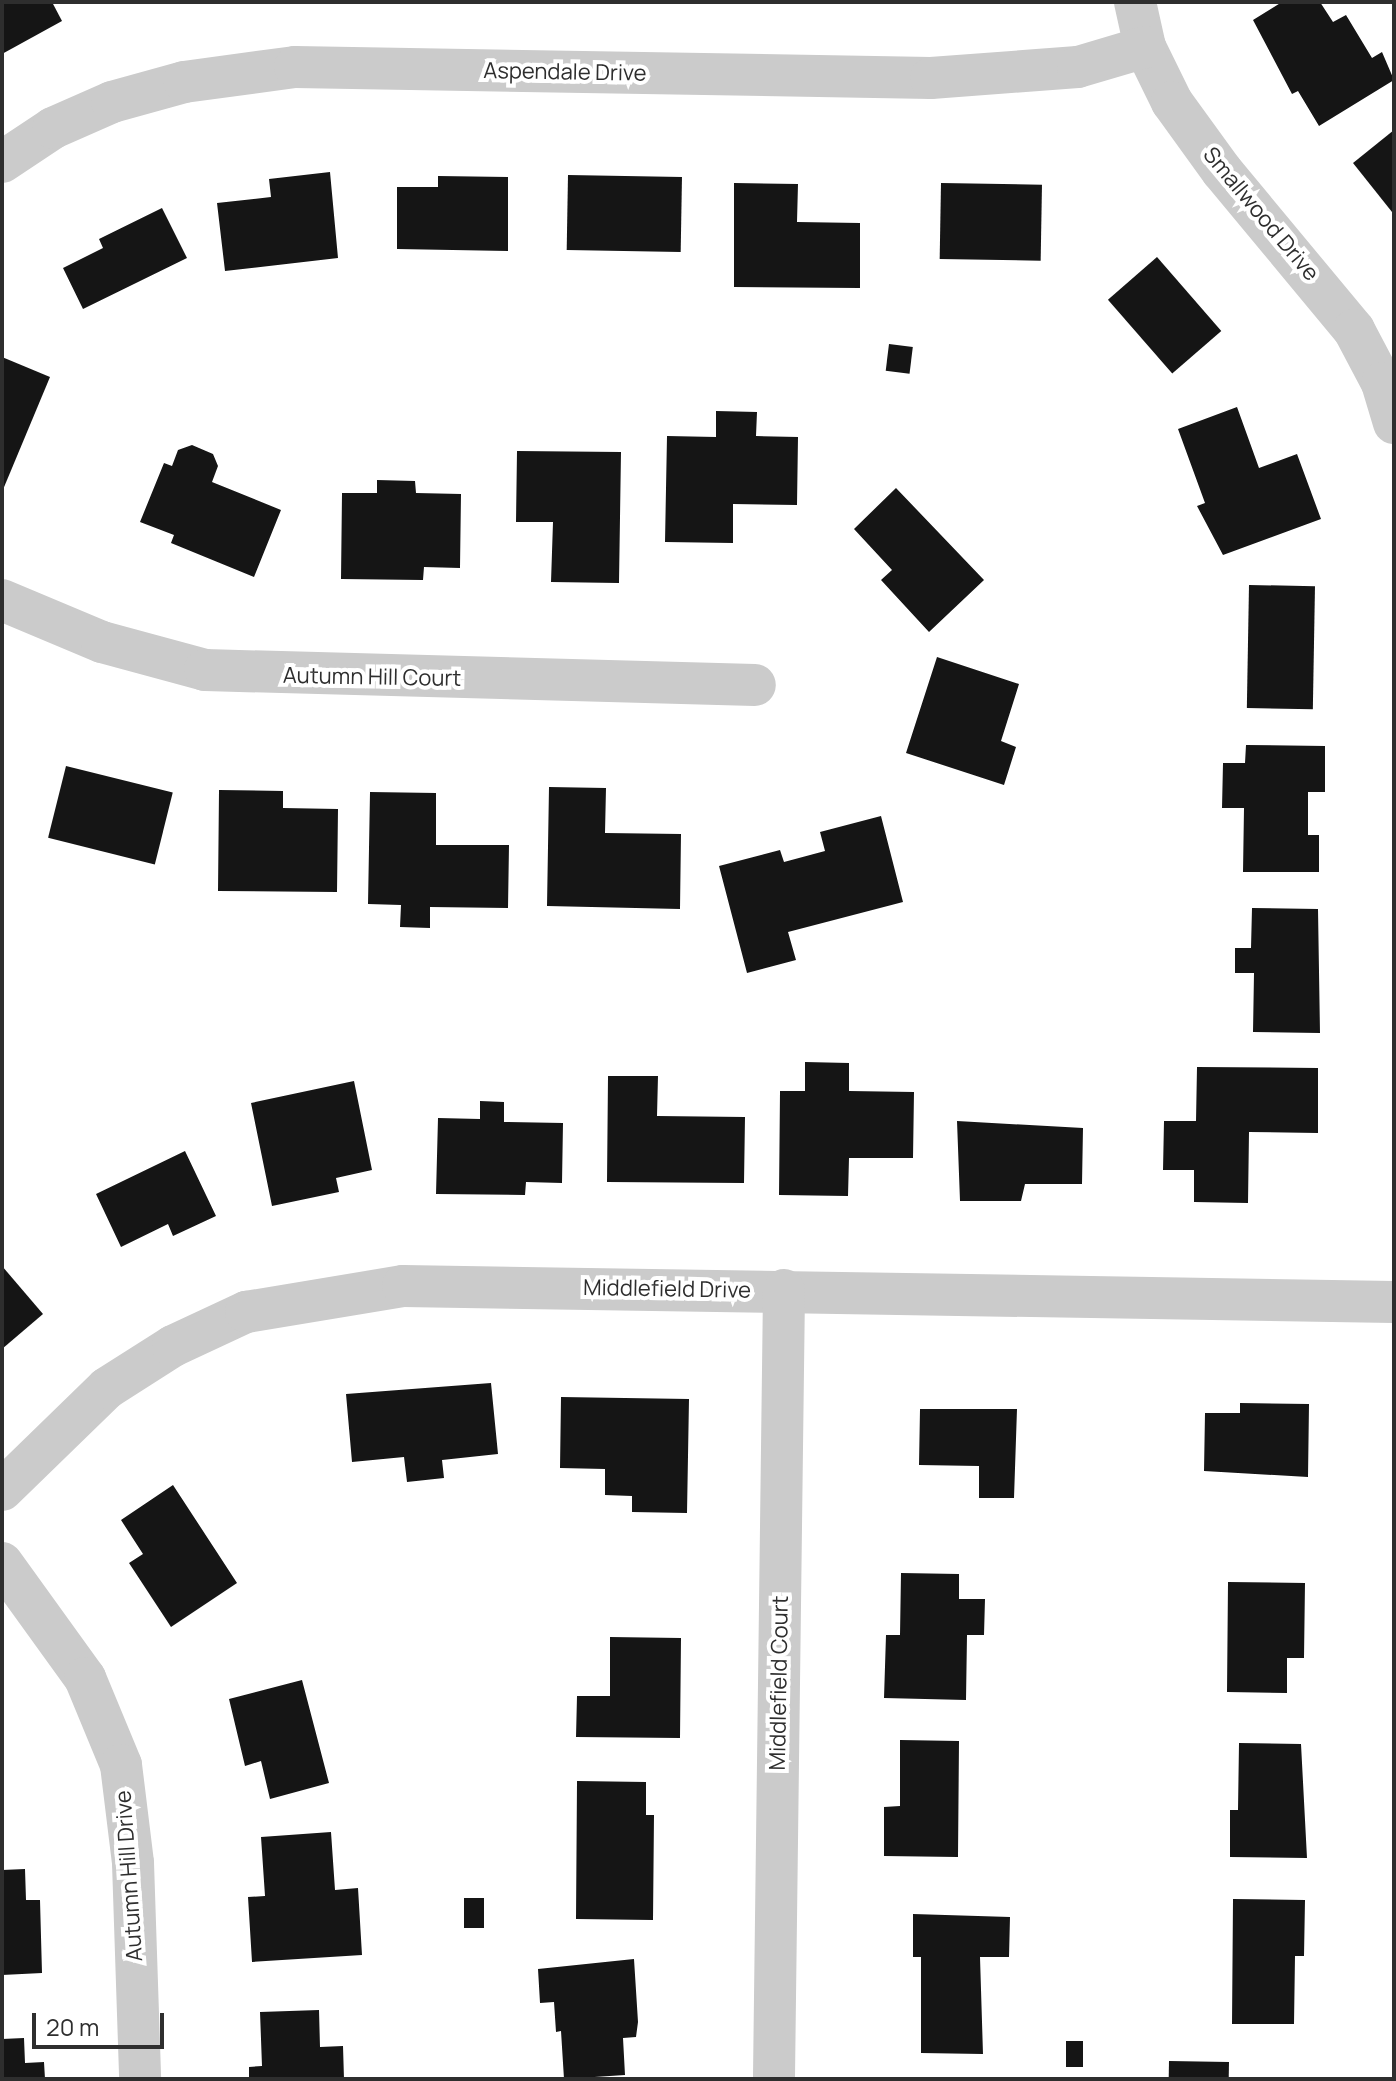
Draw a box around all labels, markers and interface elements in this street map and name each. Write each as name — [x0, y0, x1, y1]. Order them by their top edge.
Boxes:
street label: Aspendale Drive — [483, 57, 647, 87]
street label: Smallwood Drive — [1198, 142, 1324, 286]
street label: Autumn Hill Court — [283, 662, 461, 692]
street label: Middlefield Drive — [583, 1274, 751, 1304]
street label: Middlefield Court — [764, 1595, 794, 1771]
street label: Autumn Hill Drive — [110, 1790, 148, 1962]
scale bar — [36, 1997, 168, 2047]
text: 20 m — [46, 2010, 99, 2043]

